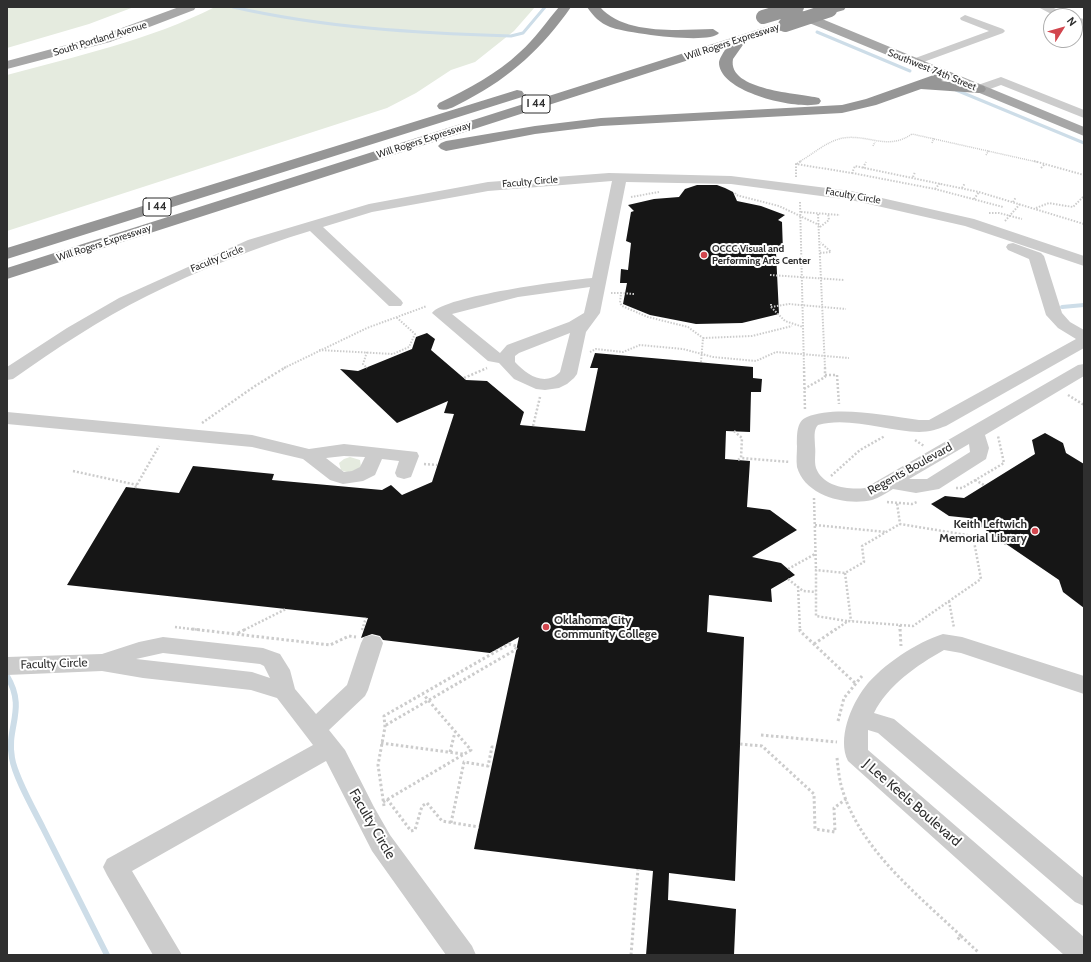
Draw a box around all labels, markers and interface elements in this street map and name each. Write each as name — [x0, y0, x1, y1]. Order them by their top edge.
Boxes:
north arrow — [1043, 8, 1083, 48]
text: N — [1064, 14, 1080, 29]
street label: South Portland Avenue — [52, 19, 148, 59]
street label: Will Rogers Expressway — [683, 21, 781, 63]
street label: Southwest 74th Street — [886, 47, 978, 93]
road number: I 44 — [522, 95, 550, 113]
street label: Will Rogers Expressway — [375, 119, 473, 161]
street label: Faculty Circle — [502, 174, 558, 190]
street label: Faculty Circle — [824, 185, 882, 207]
road number: I 44 — [143, 198, 171, 216]
street label: Will Rogers Expressway — [55, 222, 153, 264]
street label: Faculty Circle — [189, 243, 245, 275]
place label: OCCC Visual and Performing Arts Center — [712, 243, 810, 266]
marker: OCCC Visual and Performing Arts Center — [699, 250, 709, 260]
street label: Regents Boulevard — [865, 440, 955, 498]
place label: Keith Leftwich Memorial Library — [939, 517, 1027, 545]
marker: Keith Leftwich Memorial Library — [1030, 526, 1040, 536]
place label: Oklahoma City Community College — [554, 613, 657, 641]
marker: Oklahoma City Community College — [541, 622, 551, 632]
street label: Faculty Circle — [20, 656, 88, 672]
street label: J Lee Keels Boulevard — [860, 756, 964, 850]
street label: Faculty Circle — [345, 786, 399, 862]

